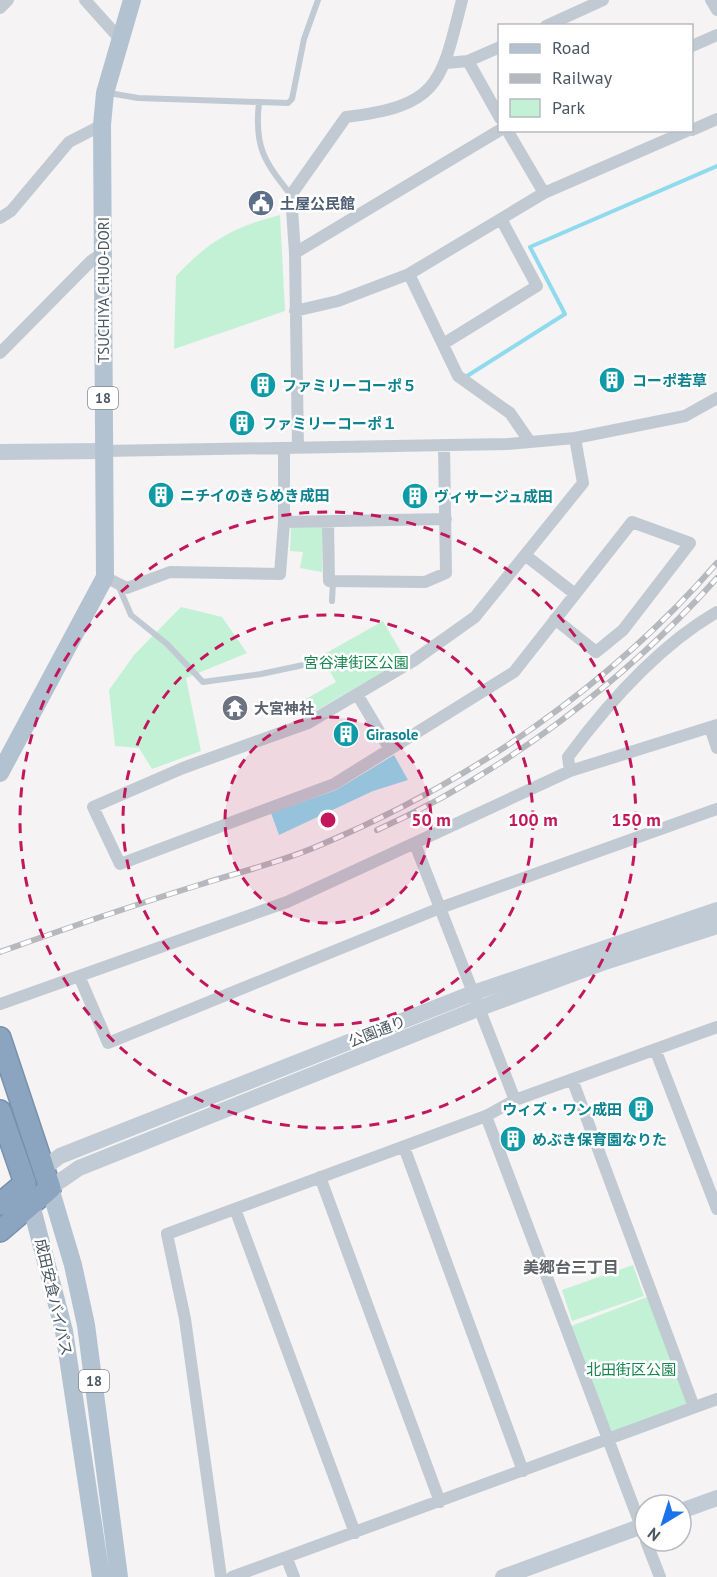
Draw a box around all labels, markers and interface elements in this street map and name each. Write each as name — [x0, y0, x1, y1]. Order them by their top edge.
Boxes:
legend — [498, 24, 693, 132]
text: Road — [552, 36, 590, 59]
text: Railway — [552, 66, 613, 89]
text: Park — [552, 96, 585, 119]
public building icon: 土屋公民館 — [246, 188, 276, 218]
place label: 土屋公民館 — [280, 194, 355, 213]
street label: TSUCHIYA CHUO-DORI — [94, 217, 113, 363]
building icon: コーポ若草 — [597, 365, 627, 395]
building icon: ファミリーコーポ５ — [248, 370, 278, 400]
place label: コーポ若草 — [632, 371, 707, 390]
place label: ファミリーコーポ５ — [282, 376, 417, 395]
road number: 18 — [88, 387, 118, 409]
building icon: ファミリーコーポ１ — [227, 408, 257, 438]
place label: ファミリーコーポ１ — [262, 414, 397, 433]
building icon: ニチイのきらめき成田 — [146, 480, 176, 510]
building icon: ヴィサージュ成田 — [400, 481, 430, 511]
place label: ニチイのきらめき成田 — [180, 486, 330, 505]
place label: ヴィサージュ成田 — [434, 487, 553, 506]
park label: 宮谷津街区公園 — [303, 653, 409, 672]
temple icon: 大宮神社 — [220, 693, 250, 723]
place label: 大宮神社 — [254, 699, 314, 718]
building icon: Girasole — [331, 719, 361, 749]
place label: Girasole — [366, 725, 419, 744]
text: 50 m — [411, 808, 451, 831]
text: 100 m — [508, 808, 558, 831]
text: 150 m — [611, 808, 661, 831]
centre of rings — [318, 810, 338, 830]
street label: 公園通り — [346, 1011, 408, 1051]
building icon: ウィズ・ワン成田 — [626, 1094, 656, 1124]
place label: ウィズ・ワン成田 — [502, 1100, 622, 1119]
building icon: めぶき保育園なりた — [498, 1124, 528, 1154]
place label: めぶき保育園なりた — [532, 1130, 667, 1149]
street label: 成田安食バイパス — [31, 1237, 77, 1357]
district label: 美郷台三丁目 — [523, 1257, 619, 1277]
park label: 北田街区公園 — [586, 1360, 676, 1379]
road number: 18 — [79, 1370, 109, 1392]
north arrow — [633, 1493, 693, 1553]
text: N — [643, 1524, 664, 1546]

